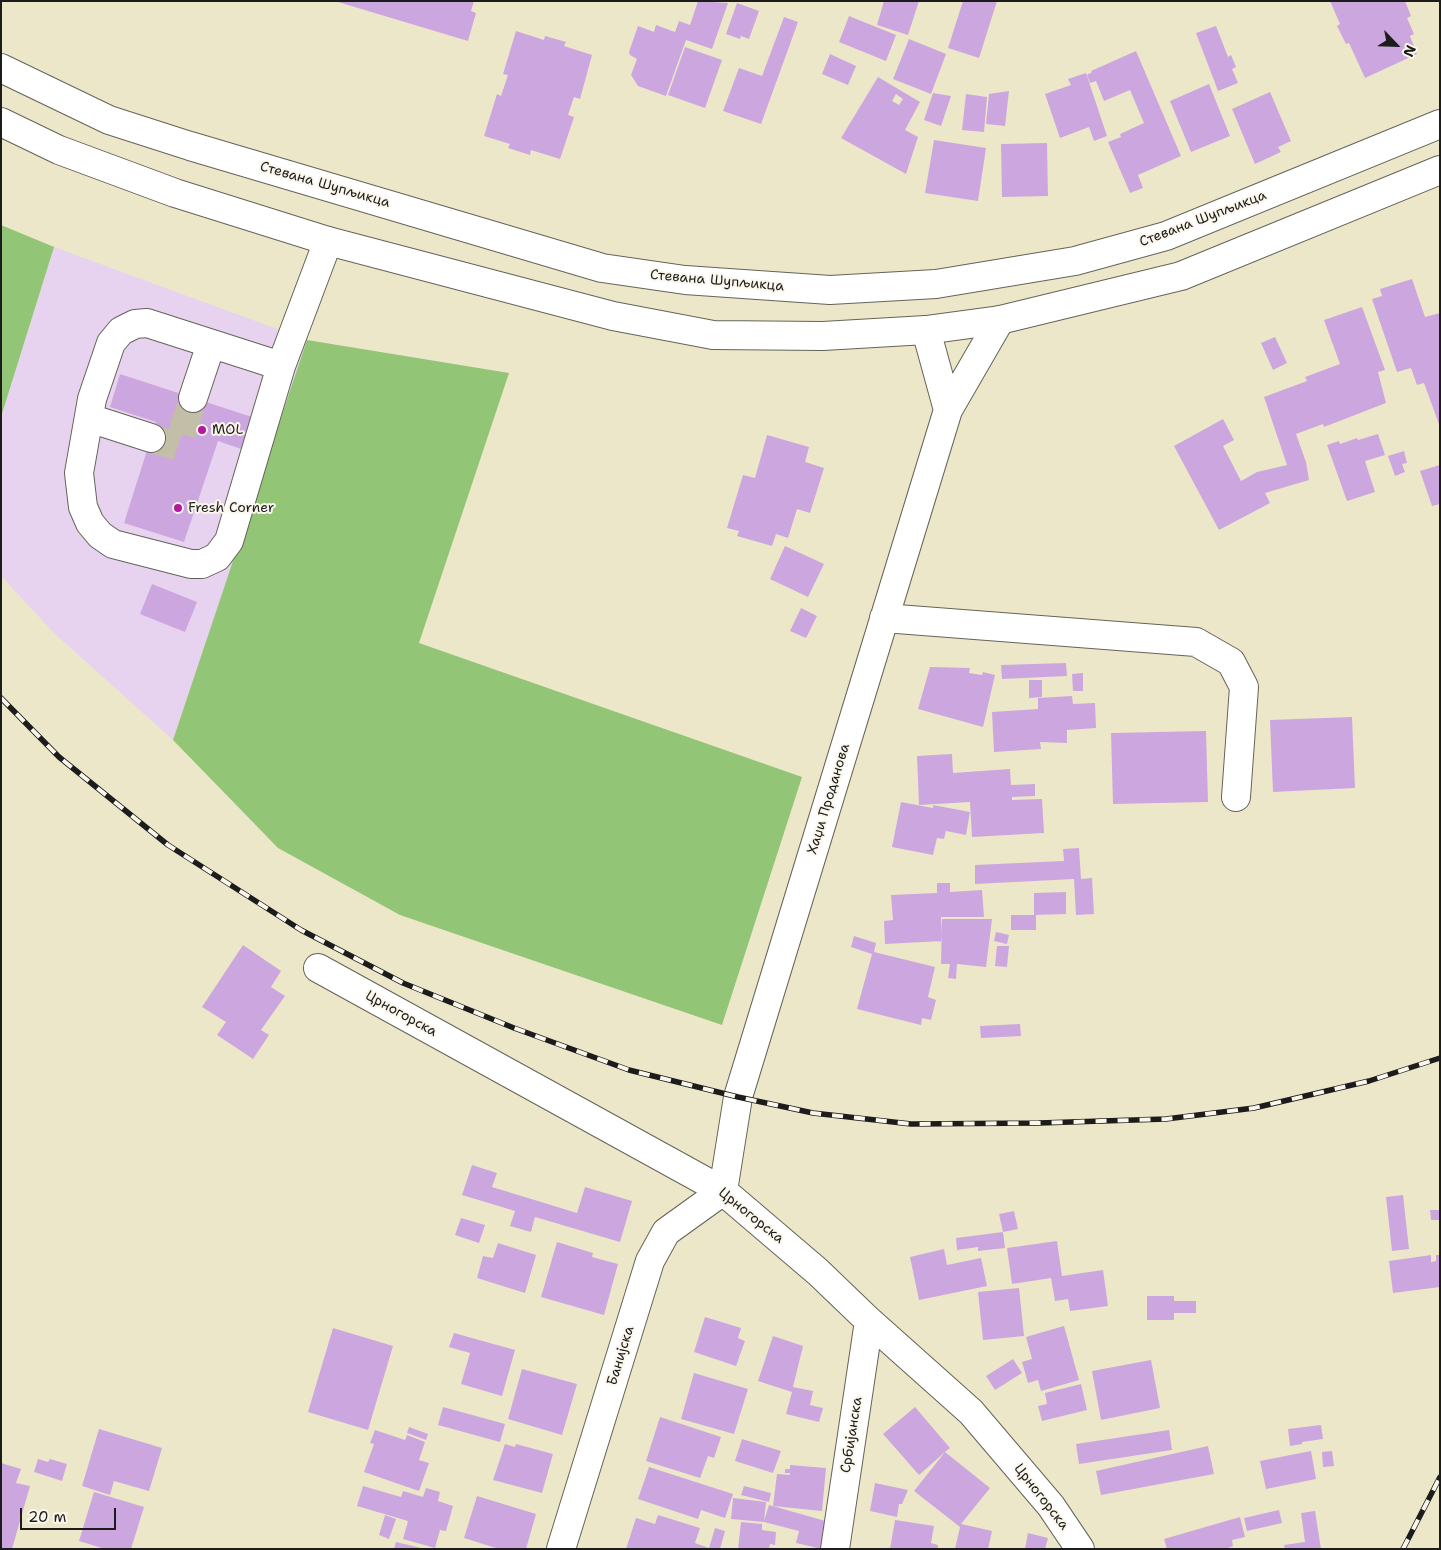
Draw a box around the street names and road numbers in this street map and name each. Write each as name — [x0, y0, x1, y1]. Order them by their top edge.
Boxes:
street label: Стевана Шупљикца — [258, 158, 392, 212]
street label: Стевана Шупљикца — [1137, 187, 1269, 251]
street label: Стевана Шупљикца — [649, 267, 785, 295]
street label: Хаџи Проданова — [804, 742, 854, 856]
street label: Црногорска — [362, 987, 440, 1041]
street label: Црногорска — [715, 1185, 787, 1247]
street label: Банијска — [604, 1324, 638, 1388]
street label: Србијанска — [838, 1396, 866, 1474]
street label: Црногорска — [1010, 1461, 1072, 1533]

